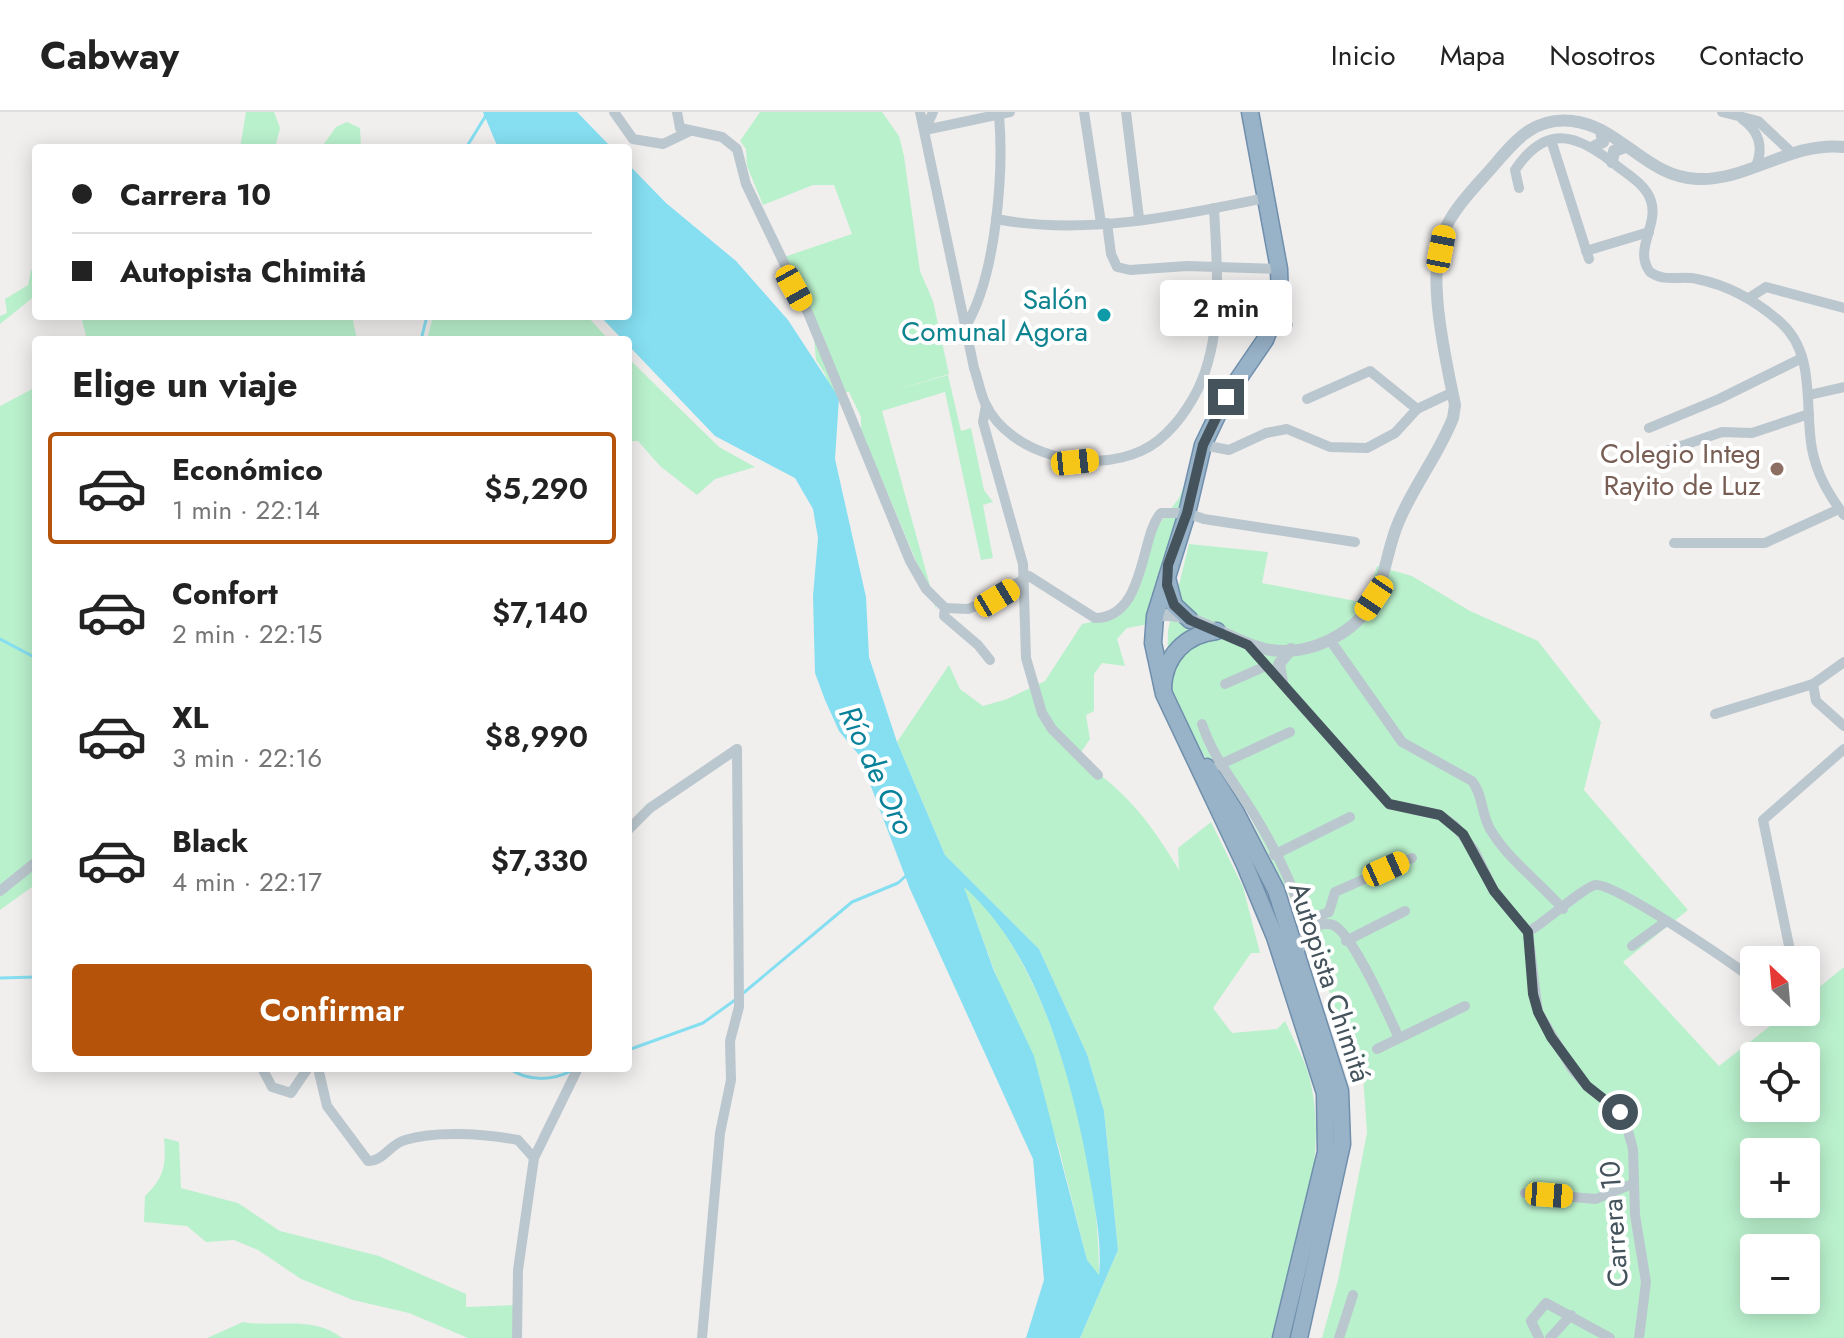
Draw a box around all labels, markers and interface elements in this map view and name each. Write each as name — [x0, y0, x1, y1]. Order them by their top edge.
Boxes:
text: Cabway — [40, 28, 179, 83]
text: Inicio — [1331, 35, 1396, 76]
text: Mapa — [1440, 35, 1505, 76]
text: Nosotros — [1549, 35, 1655, 76]
text: Contacto — [1699, 35, 1804, 76]
text: Carrera 10 — [120, 173, 271, 216]
car — [1425, 223, 1457, 275]
text: Autopista Chimitá — [120, 250, 366, 293]
car — [772, 261, 816, 315]
place label: Salón Comunal Agora — [901, 279, 1088, 352]
callout: 2 min — [1160, 281, 1292, 337]
text: 2 min — [1193, 289, 1259, 327]
marker: Salón Comunal Agora — [1095, 306, 1113, 324]
text: Elige un viaje — [72, 358, 298, 410]
route end — [1208, 379, 1244, 415]
place label: Colegio Integ Rayito de Luz — [1600, 433, 1761, 506]
text: Económico — [172, 448, 323, 491]
car — [1050, 448, 1100, 476]
icon: car — [76, 452, 148, 524]
marker: Colegio Integ Rayito de Luz — [1768, 460, 1786, 478]
text: $5,290 — [484, 467, 588, 510]
text: 1 min · 22:14 — [172, 491, 320, 529]
car — [1351, 571, 1397, 625]
text: Confort — [172, 572, 278, 615]
car — [970, 575, 1024, 621]
icon: car — [76, 576, 148, 648]
text: $7,140 — [492, 591, 588, 634]
text: 2 min · 22:15 — [172, 615, 322, 653]
text: XL — [172, 696, 208, 739]
water label: Río de Oro — [828, 698, 926, 842]
icon: car — [76, 700, 148, 772]
text: $8,990 — [485, 715, 588, 758]
text: 3 min · 22:16 — [172, 739, 322, 777]
text: Black — [172, 820, 248, 863]
icon: car — [76, 824, 148, 896]
text: $7,330 — [491, 839, 588, 882]
car — [1359, 848, 1413, 890]
text: 4 min · 22:17 — [172, 863, 322, 901]
street label: Autopista Chimitá — [1278, 877, 1382, 1087]
north arrow — [1740, 946, 1820, 1026]
map controls — [1740, 946, 1820, 1314]
button: Confirmar — [72, 964, 592, 1056]
button: locate — [1740, 1042, 1820, 1122]
route start — [1602, 1094, 1638, 1130]
button: + — [1740, 1138, 1820, 1218]
street label: Carrera 10 — [1589, 1159, 1639, 1289]
car — [1524, 1181, 1574, 1209]
button: − — [1740, 1234, 1820, 1314]

